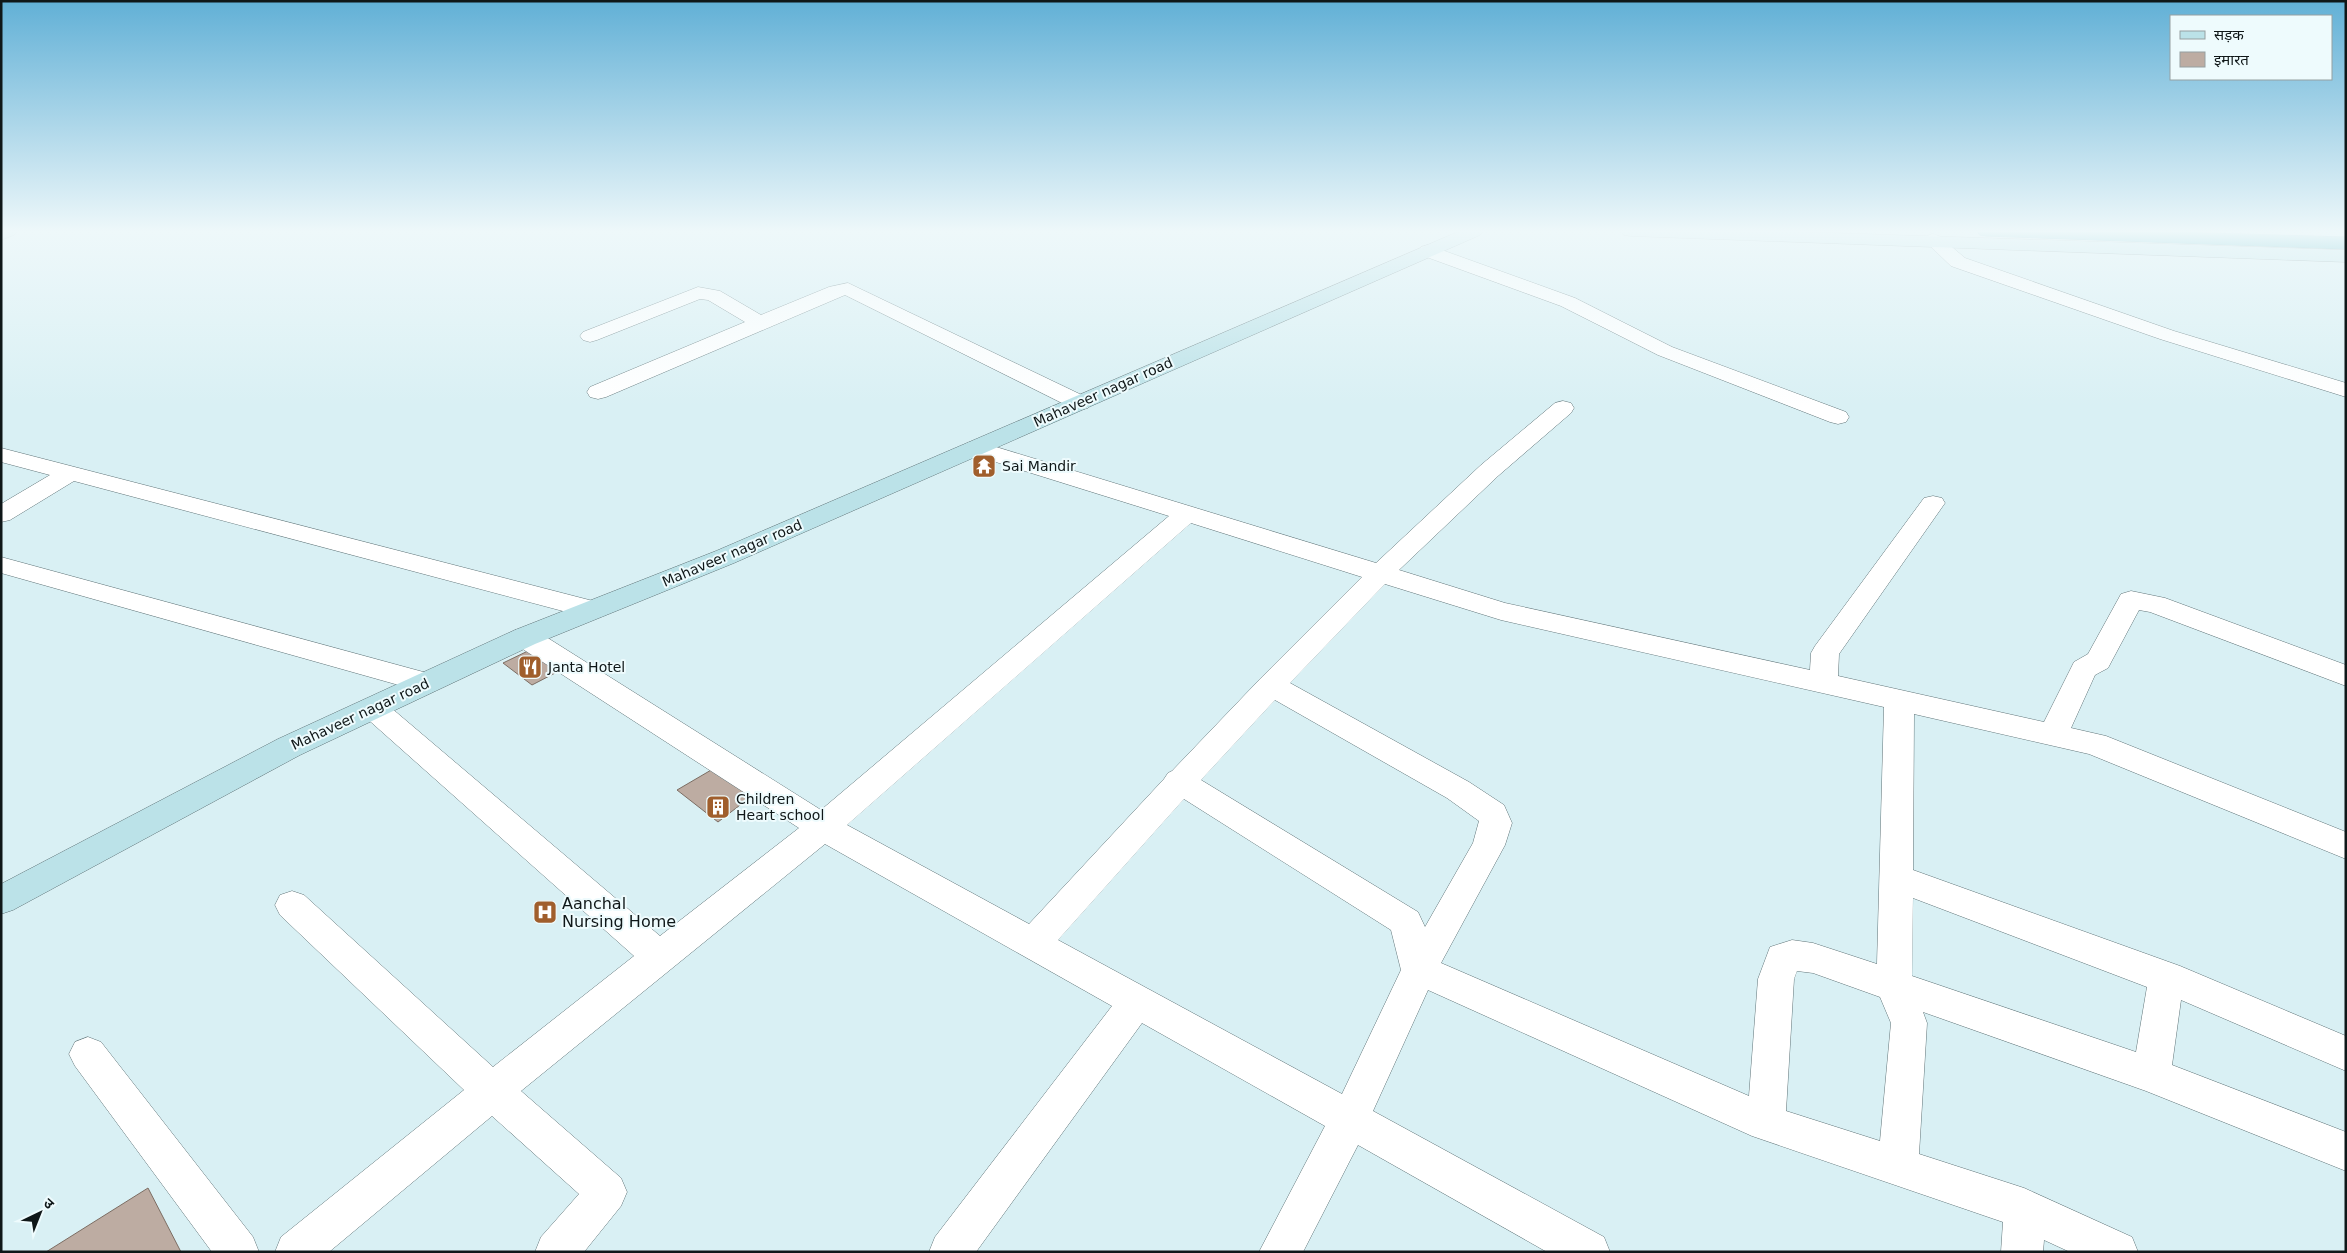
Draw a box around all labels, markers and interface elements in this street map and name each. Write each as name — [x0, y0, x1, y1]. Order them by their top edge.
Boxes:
legend — [2170, 15, 2332, 80]
text: सड़क — [2214, 26, 2244, 44]
text: इमारत — [2214, 51, 2249, 69]
street label: Mahaveer nagar road — [1031, 354, 1175, 430]
temple icon: Sai Mandir — [971, 453, 997, 479]
place label: Sai Mandir — [1002, 458, 1076, 474]
street label: Mahaveer nagar road — [660, 516, 804, 590]
restaurant icon: Janta Hotel — [517, 654, 543, 680]
place label: Janta Hotel — [547, 659, 625, 675]
street label: Mahaveer nagar road — [288, 675, 432, 753]
place label: Children Heart school — [736, 791, 824, 823]
building icon: Children Heart school — [705, 794, 731, 820]
place label: Aanchal Nursing Home — [562, 894, 676, 931]
hospital icon: Aanchal Nursing Home — [532, 899, 558, 925]
north arrow — [15, 1188, 65, 1238]
text: उ — [40, 1195, 58, 1213]

